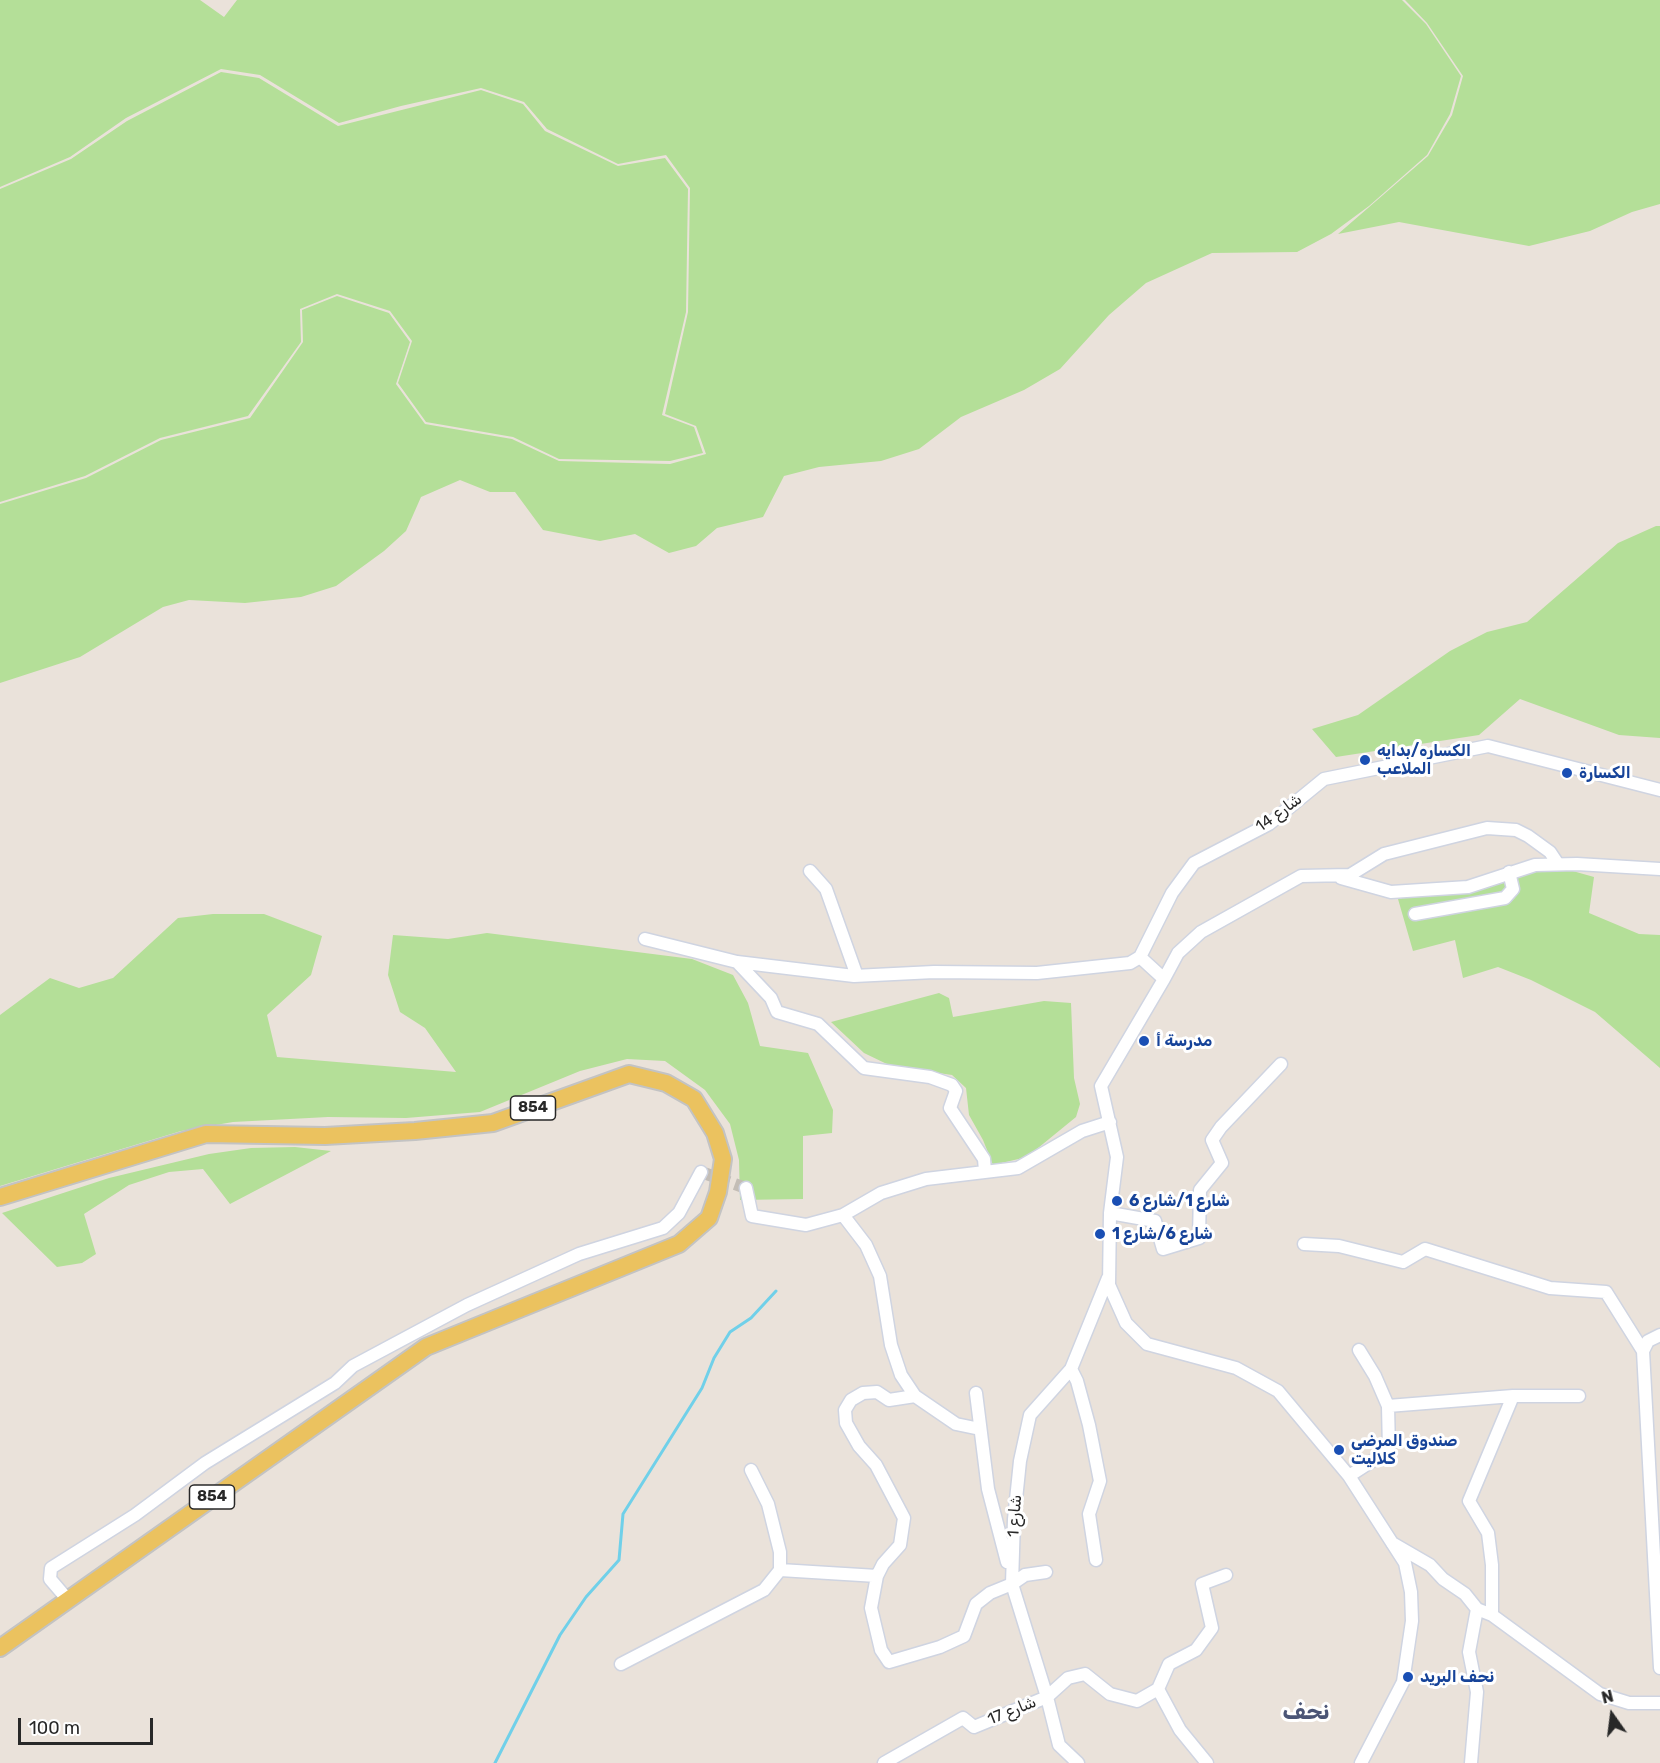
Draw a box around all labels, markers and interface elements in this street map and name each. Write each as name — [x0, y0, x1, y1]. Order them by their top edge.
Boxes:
place label: الكساره/بدايه الملاعب — [1377, 741, 1471, 779]
marker: الكساره/بدايه الملاعب — [1358, 753, 1372, 767]
place label: الكسارة — [1579, 763, 1631, 783]
marker: الكسارة — [1560, 766, 1574, 780]
street label: شارع 14 — [1252, 790, 1306, 836]
place label: مدرسة أ — [1156, 1031, 1212, 1051]
marker: مدرسة أ — [1137, 1034, 1151, 1048]
road number: 854 — [510, 1096, 556, 1120]
place label: شارع 1/شارع 6 — [1129, 1191, 1230, 1211]
marker: شارع 1/شارع 6 — [1110, 1194, 1124, 1208]
place label: شارع 6/شارع 1 — [1112, 1224, 1213, 1244]
marker: شارع 6/شارع 1 — [1093, 1227, 1107, 1241]
place label: صندوق المرضى كلاليت — [1351, 1431, 1457, 1469]
marker: صندوق المرضى كلاليت — [1332, 1443, 1346, 1457]
road number: 854 — [190, 1485, 234, 1509]
street label: شارع 1 — [1004, 1494, 1026, 1538]
place label: نحف البريد — [1420, 1667, 1494, 1687]
marker: نحف البريد — [1401, 1670, 1415, 1684]
north arrow — [1582, 1685, 1642, 1745]
text: N — [1600, 1686, 1615, 1708]
street label: شارع 17 — [985, 1693, 1039, 1729]
district label: نحف — [1283, 1700, 1329, 1726]
scale bar — [21, 1706, 156, 1744]
text: 100 m — [29, 1717, 80, 1739]

